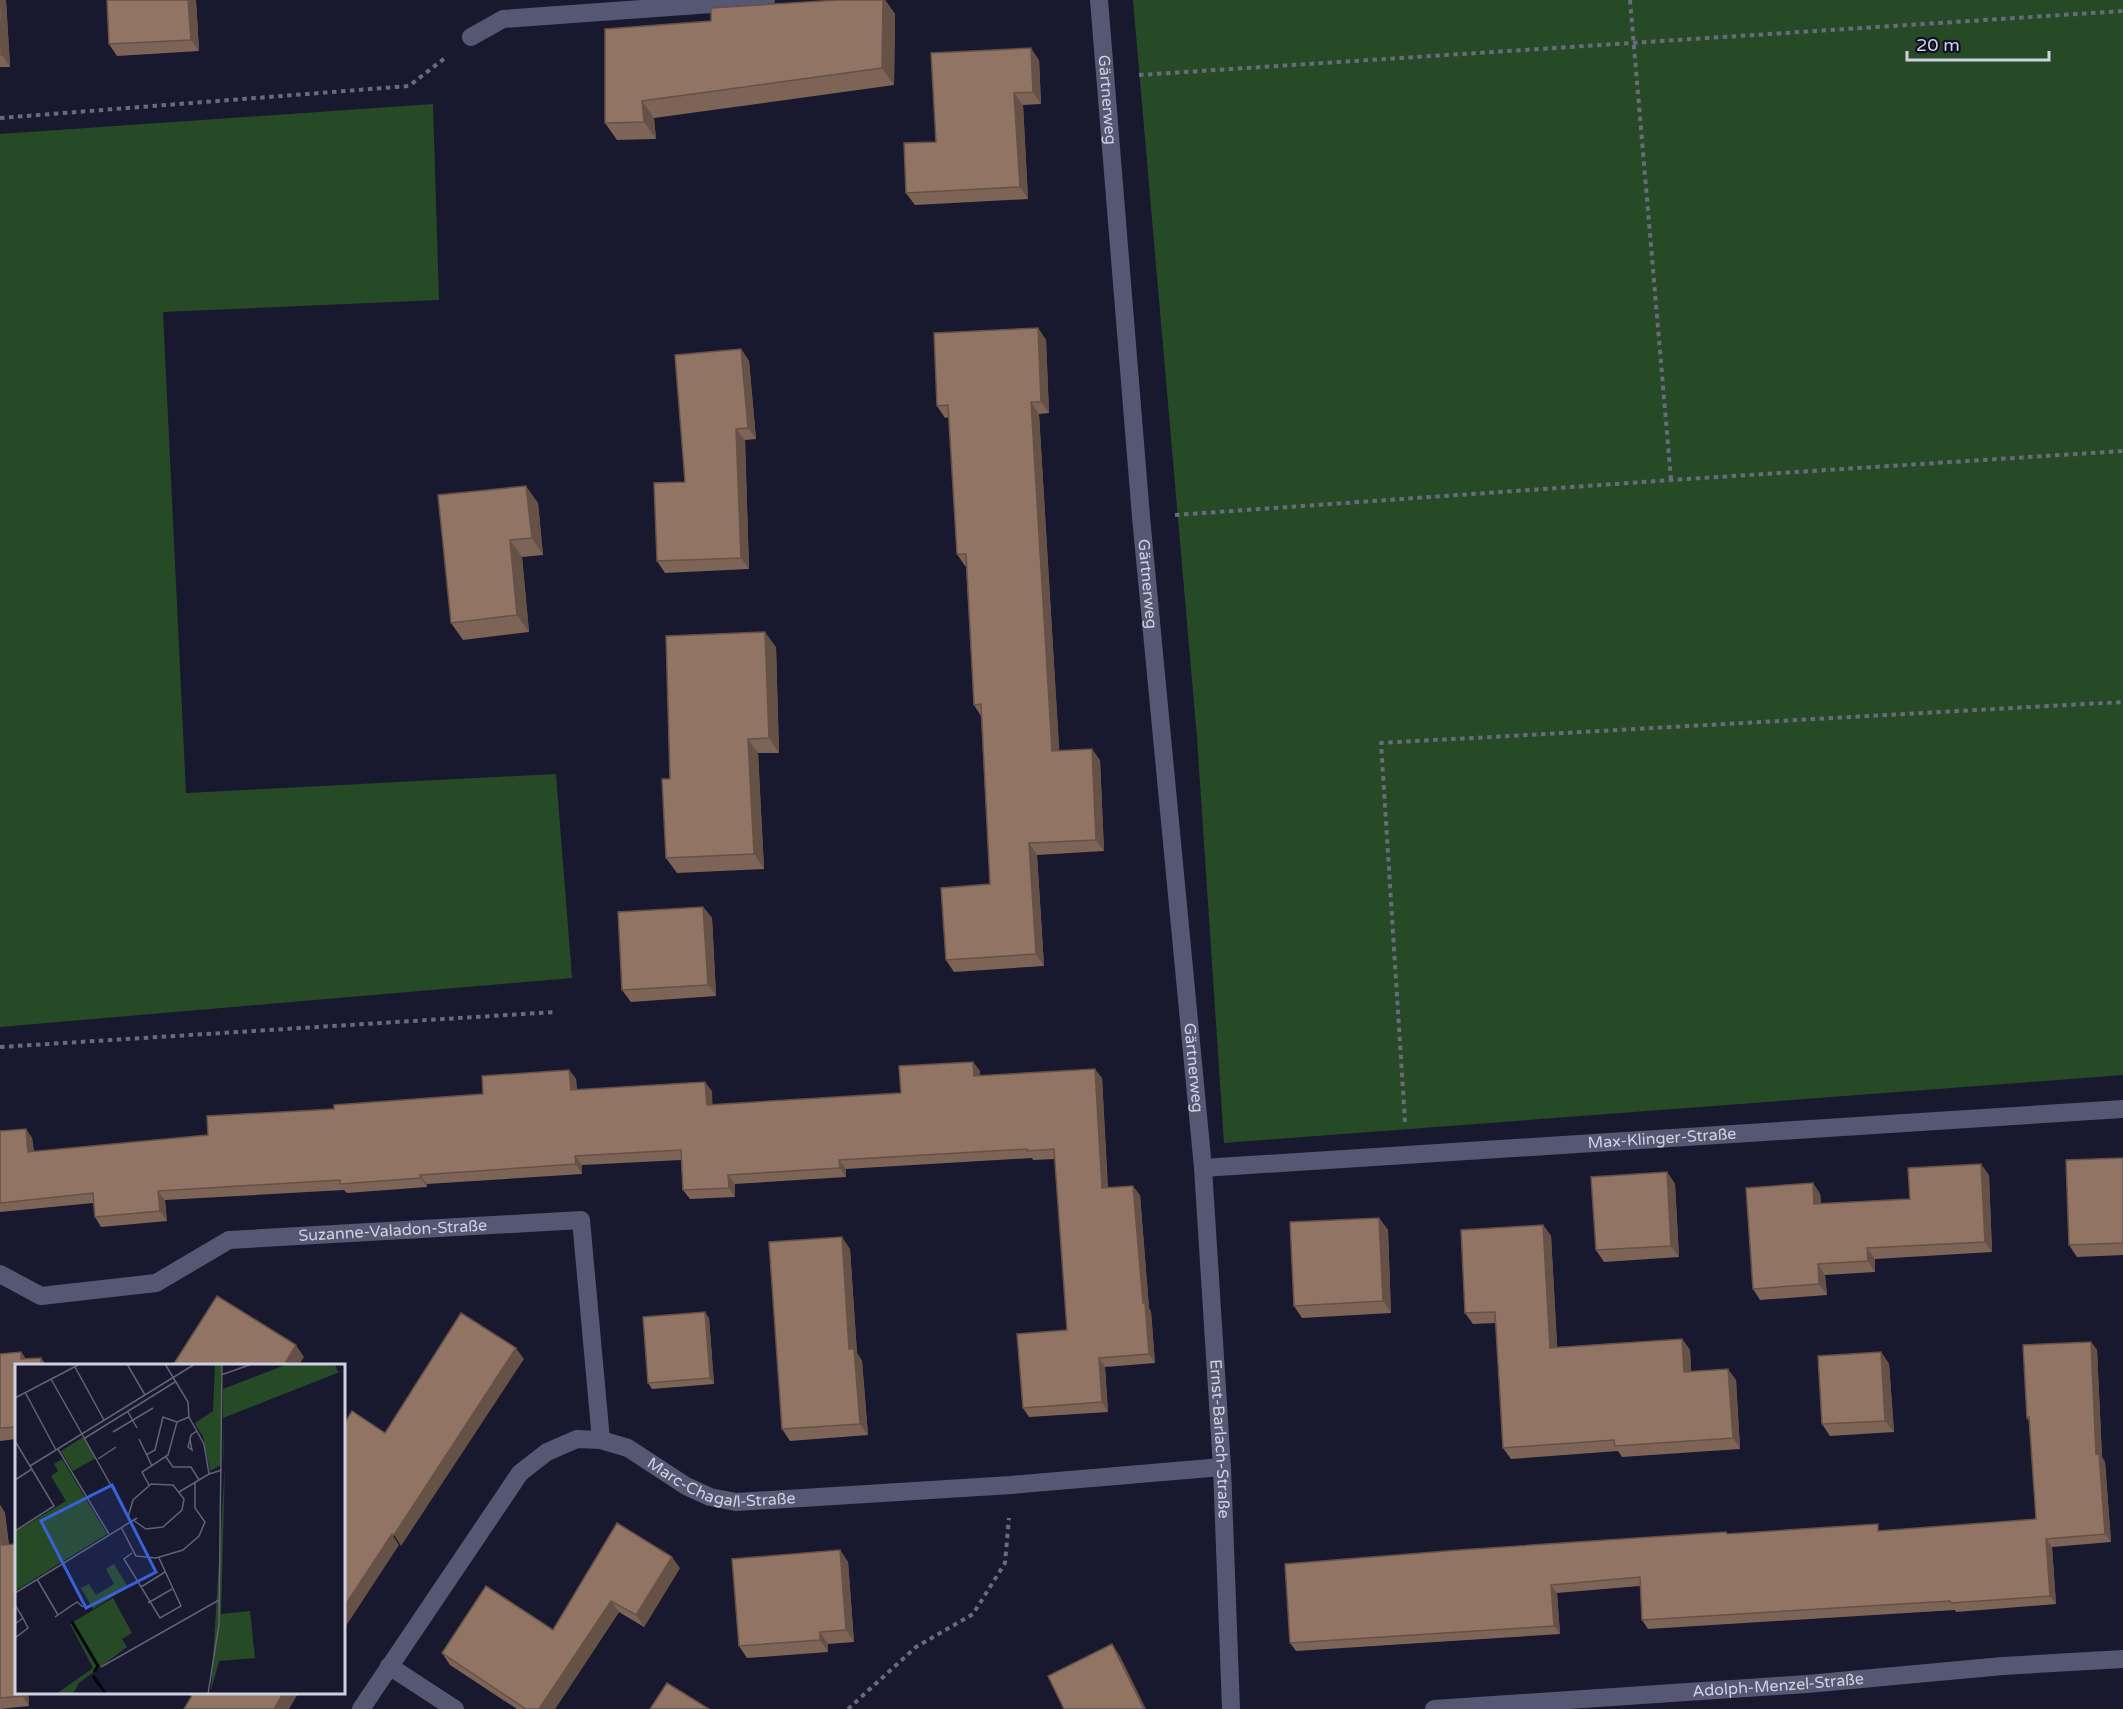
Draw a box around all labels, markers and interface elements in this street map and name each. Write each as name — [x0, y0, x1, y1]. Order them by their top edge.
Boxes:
scale bar — [1907, 24, 2050, 62]
text: 20 m — [1916, 34, 1960, 56]
street label: Gärtnerweg — [1093, 54, 1121, 145]
street label: Gärtnerweg — [1133, 538, 1162, 630]
street label: Gärtnerweg — [1179, 1022, 1208, 1114]
street label: Max-Klinger-Straße — [1587, 1124, 1737, 1153]
street label: Suzanne-Valadon-Straße — [298, 1215, 487, 1246]
street label: Ernst-Barlach-Straße — [1205, 1359, 1234, 1519]
inset map — [15, 1364, 345, 1694]
street label: Marc-Chagall-Straße — [643, 1453, 796, 1512]
street label: Adolph-Menzel-Straße — [1692, 1669, 1865, 1702]

